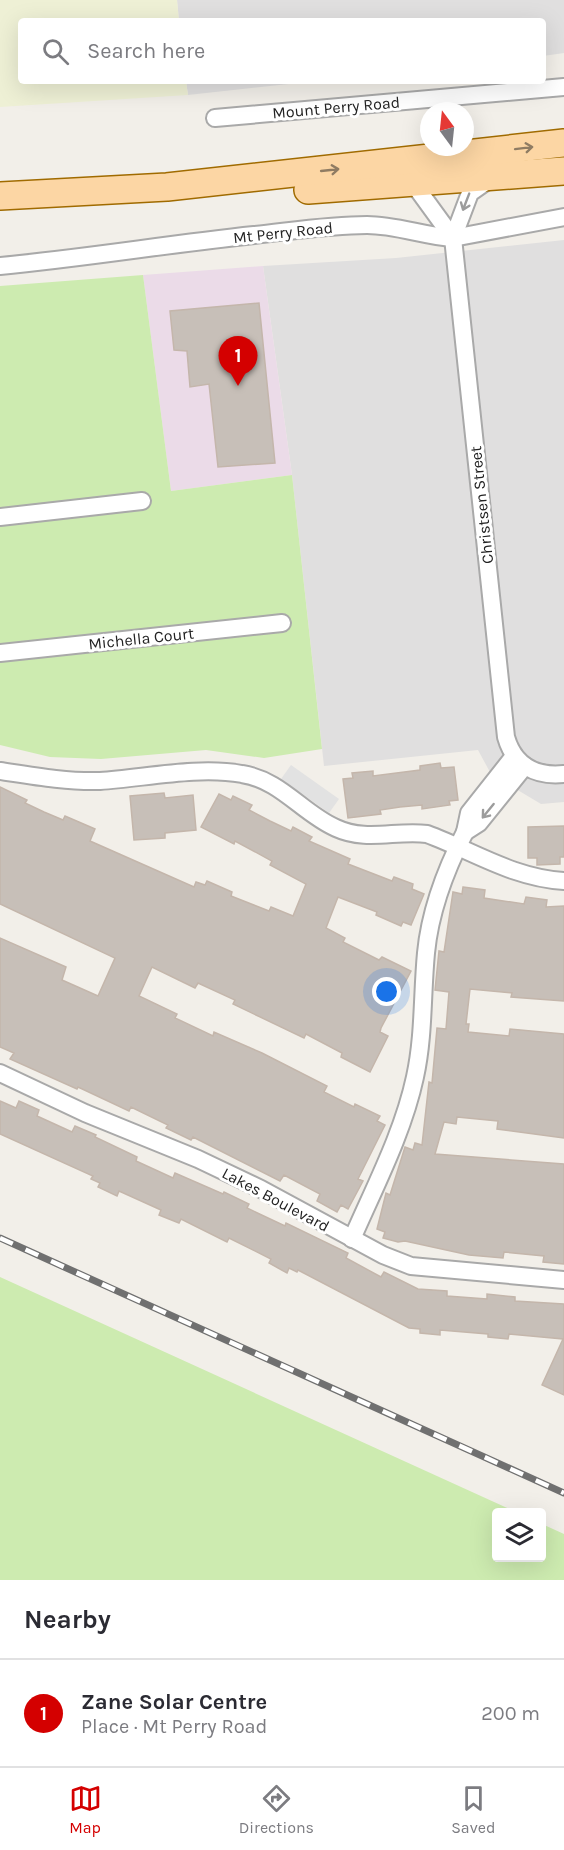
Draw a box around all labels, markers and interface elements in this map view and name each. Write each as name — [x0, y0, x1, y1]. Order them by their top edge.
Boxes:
search box — [18, 18, 546, 84]
icon: search — [39, 35, 72, 68]
text: Search here — [87, 38, 205, 64]
street label: Mount Perry Road — [271, 92, 401, 123]
north arrow — [420, 102, 474, 156]
one-way arrow — [514, 142, 534, 153]
one-way arrow — [320, 164, 340, 175]
one-way arrow — [460, 192, 471, 211]
street label: Mt Perry Road — [232, 218, 334, 247]
pin: 1 — [218, 336, 258, 386]
street label: Christsen Street — [466, 445, 497, 565]
street label: Michella Court — [87, 624, 195, 653]
one-way arrow — [482, 803, 495, 819]
your location — [372, 977, 401, 1006]
street label: Lakes Boulevard — [219, 1163, 333, 1236]
map controls — [492, 1508, 546, 1562]
button: layers — [492, 1508, 546, 1562]
text: Nearby — [24, 1604, 111, 1635]
text: Zane Solar Centre — [81, 1689, 267, 1715]
text: 1 — [40, 1702, 47, 1725]
text: 200 m — [481, 1702, 540, 1725]
text: Place · Mt Perry Road — [81, 1715, 267, 1738]
tab: Map — [69, 1782, 102, 1837]
tab: Directions — [239, 1782, 314, 1837]
tab: Saved — [451, 1782, 495, 1837]

